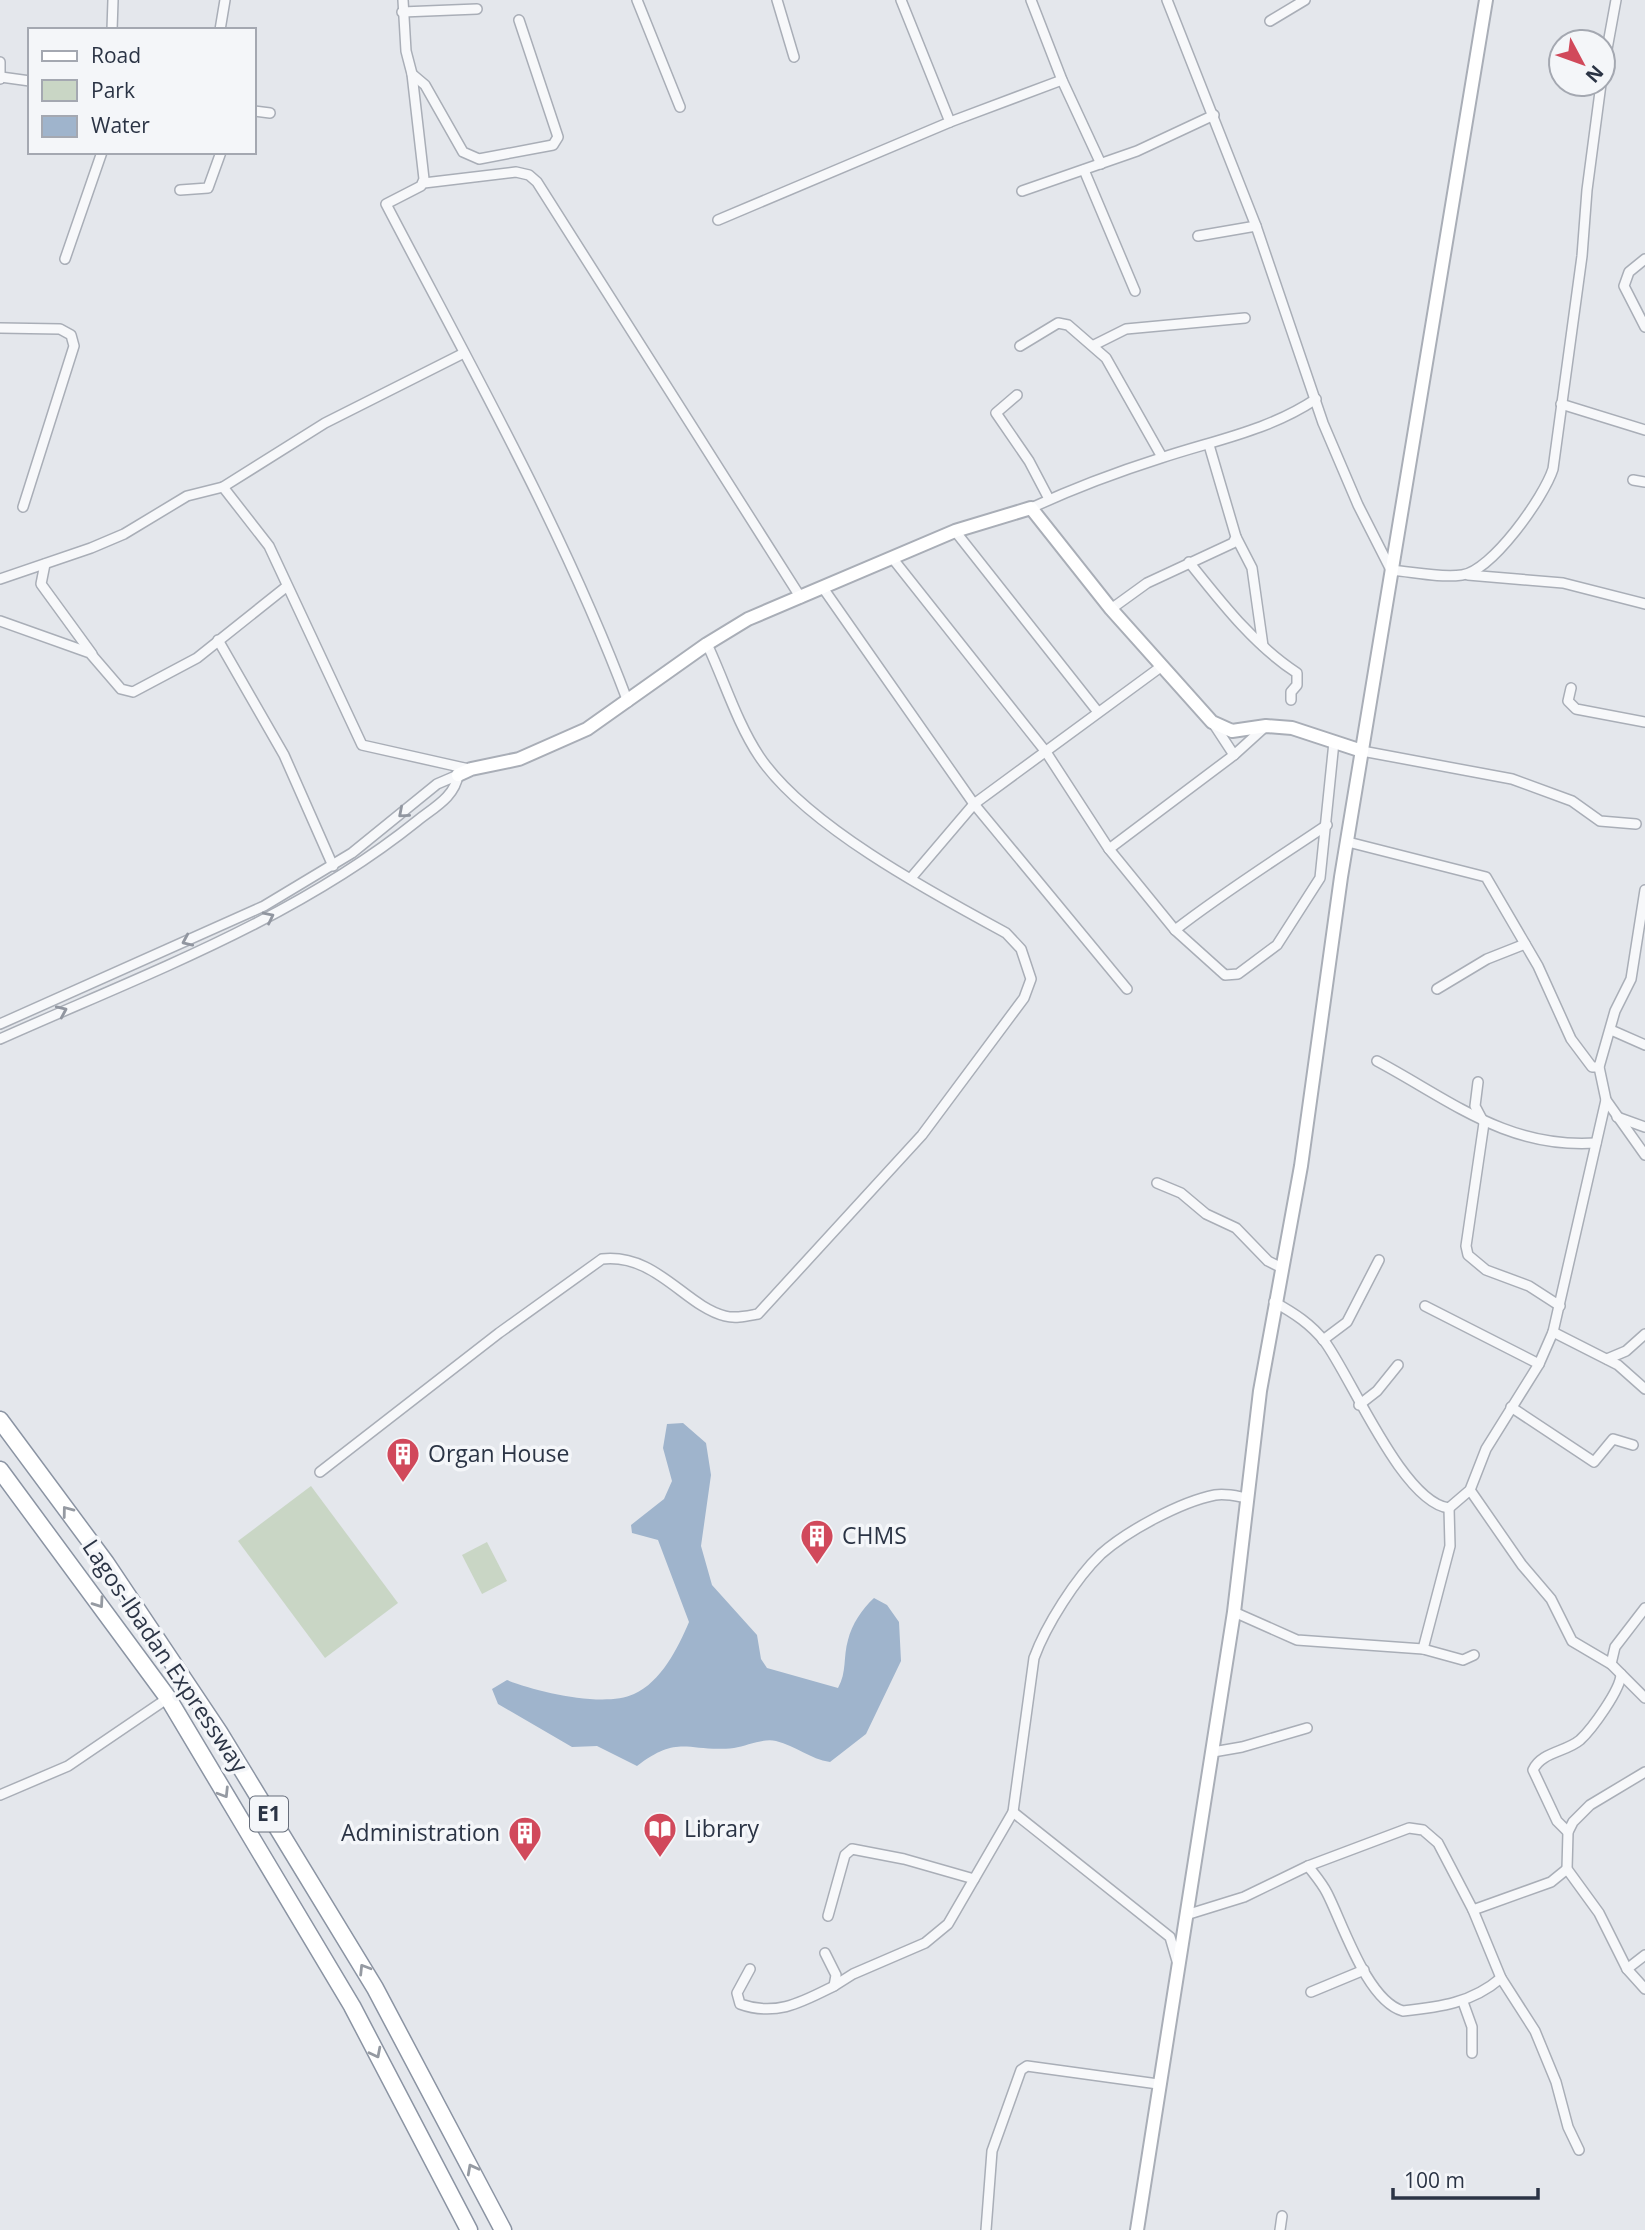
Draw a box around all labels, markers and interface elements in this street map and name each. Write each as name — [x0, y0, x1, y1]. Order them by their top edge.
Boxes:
legend — [28, 28, 256, 154]
north arrow — [1547, 28, 1617, 98]
text: Road — [91, 41, 141, 69]
text: N — [1580, 60, 1610, 89]
text: Park — [91, 76, 135, 104]
text: Water — [91, 111, 150, 139]
one-way arrow — [398, 805, 411, 817]
one-way arrow — [262, 912, 274, 926]
one-way arrow — [181, 933, 194, 947]
one-way arrow — [55, 1005, 67, 1019]
building icon: Organ House — [384, 1435, 422, 1484]
place label: Organ House — [428, 1437, 569, 1469]
one-way arrow — [63, 1506, 75, 1519]
building icon: CHMS — [798, 1517, 836, 1566]
place label: CHMS — [842, 1519, 907, 1551]
street label: Lagos-Ibadan Expressway — [76, 1533, 256, 1779]
one-way arrow — [91, 1596, 104, 1609]
one-way arrow — [216, 1785, 229, 1798]
road number: E1 — [250, 1797, 288, 1832]
library icon: Library — [641, 1810, 679, 1859]
place label: Library — [684, 1812, 759, 1844]
building icon: Administration — [506, 1814, 544, 1863]
place label: Administration — [341, 1816, 500, 1848]
one-way arrow — [359, 1964, 372, 1977]
one-way arrow — [368, 2046, 381, 2058]
scale bar — [1393, 2156, 1538, 2200]
one-way arrow — [467, 2164, 480, 2176]
text: 100 m — [1404, 2166, 1465, 2194]

